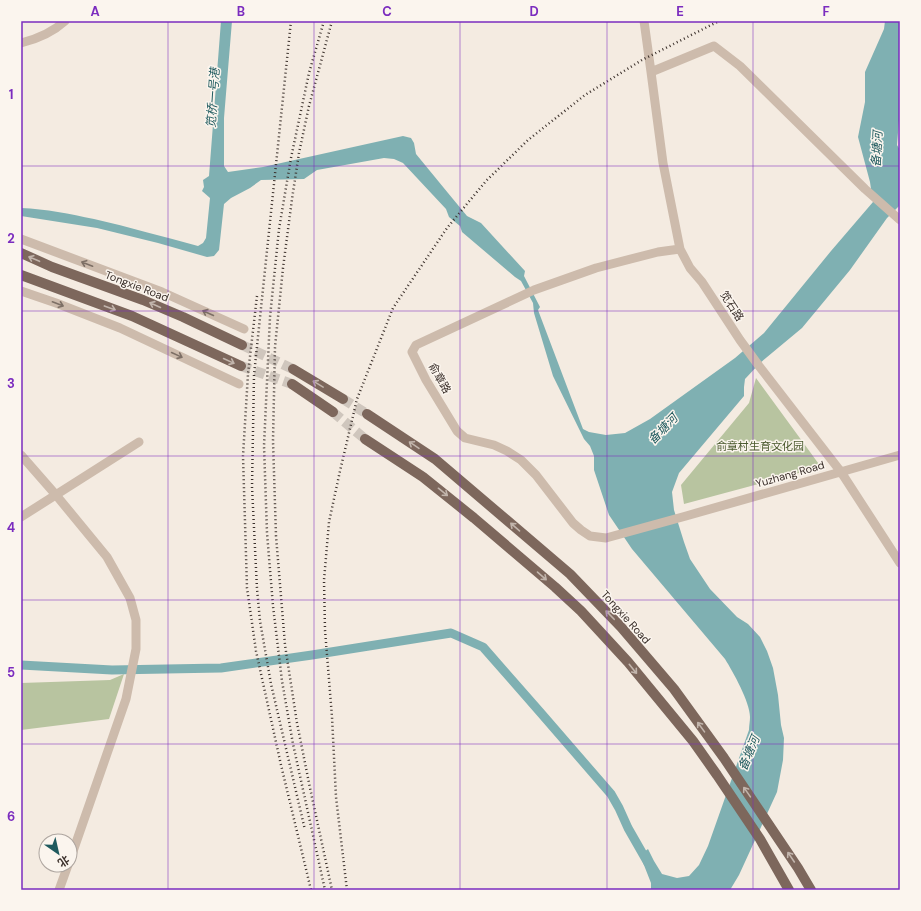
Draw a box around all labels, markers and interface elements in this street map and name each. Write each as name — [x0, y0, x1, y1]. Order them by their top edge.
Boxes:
text: A — [90, 3, 100, 20]
text: B — [237, 3, 245, 20]
text: C — [382, 3, 392, 20]
text: D — [529, 3, 539, 20]
text: E — [676, 3, 684, 20]
text: F — [822, 3, 830, 20]
water label: 笕桥一号港 — [203, 66, 223, 128]
text: 1 — [9, 86, 13, 103]
water label: 备塘河 — [868, 129, 886, 167]
text: 2 — [7, 230, 15, 247]
one-way arrow — [28, 255, 40, 262]
one-way arrow — [82, 260, 94, 268]
street label: Tongxie Road — [103, 267, 171, 305]
street label: 笕石路 — [717, 288, 747, 324]
one-way arrow — [51, 300, 63, 308]
one-way arrow — [150, 301, 162, 308]
one-way arrow — [103, 305, 116, 312]
one-way arrow — [202, 309, 214, 316]
one-way arrow — [171, 352, 183, 359]
one-way arrow — [222, 358, 234, 365]
street label: 俞章路 — [426, 360, 454, 396]
text: 3 — [7, 375, 15, 392]
one-way arrow — [312, 380, 324, 388]
water label: 备塘河 — [645, 409, 683, 448]
park label: 俞章村生育文化园 — [716, 439, 804, 453]
one-way arrow — [409, 441, 420, 449]
street label: Yuzhang Road — [754, 457, 826, 490]
one-way arrow — [437, 488, 448, 497]
text: 4 — [7, 519, 15, 536]
one-way arrow — [510, 523, 520, 532]
one-way arrow — [537, 571, 548, 580]
street label: Tongxie Road — [598, 587, 654, 647]
one-way arrow — [605, 610, 615, 620]
one-way arrow — [629, 663, 638, 674]
text: 5 — [7, 664, 15, 681]
one-way arrow — [697, 722, 705, 733]
water label: 备塘河 — [735, 731, 764, 773]
one-way arrow — [743, 787, 751, 798]
text: 6 — [7, 808, 15, 825]
north arrow — [38, 833, 78, 873]
one-way arrow — [787, 851, 795, 862]
text: 北 — [55, 852, 72, 870]

